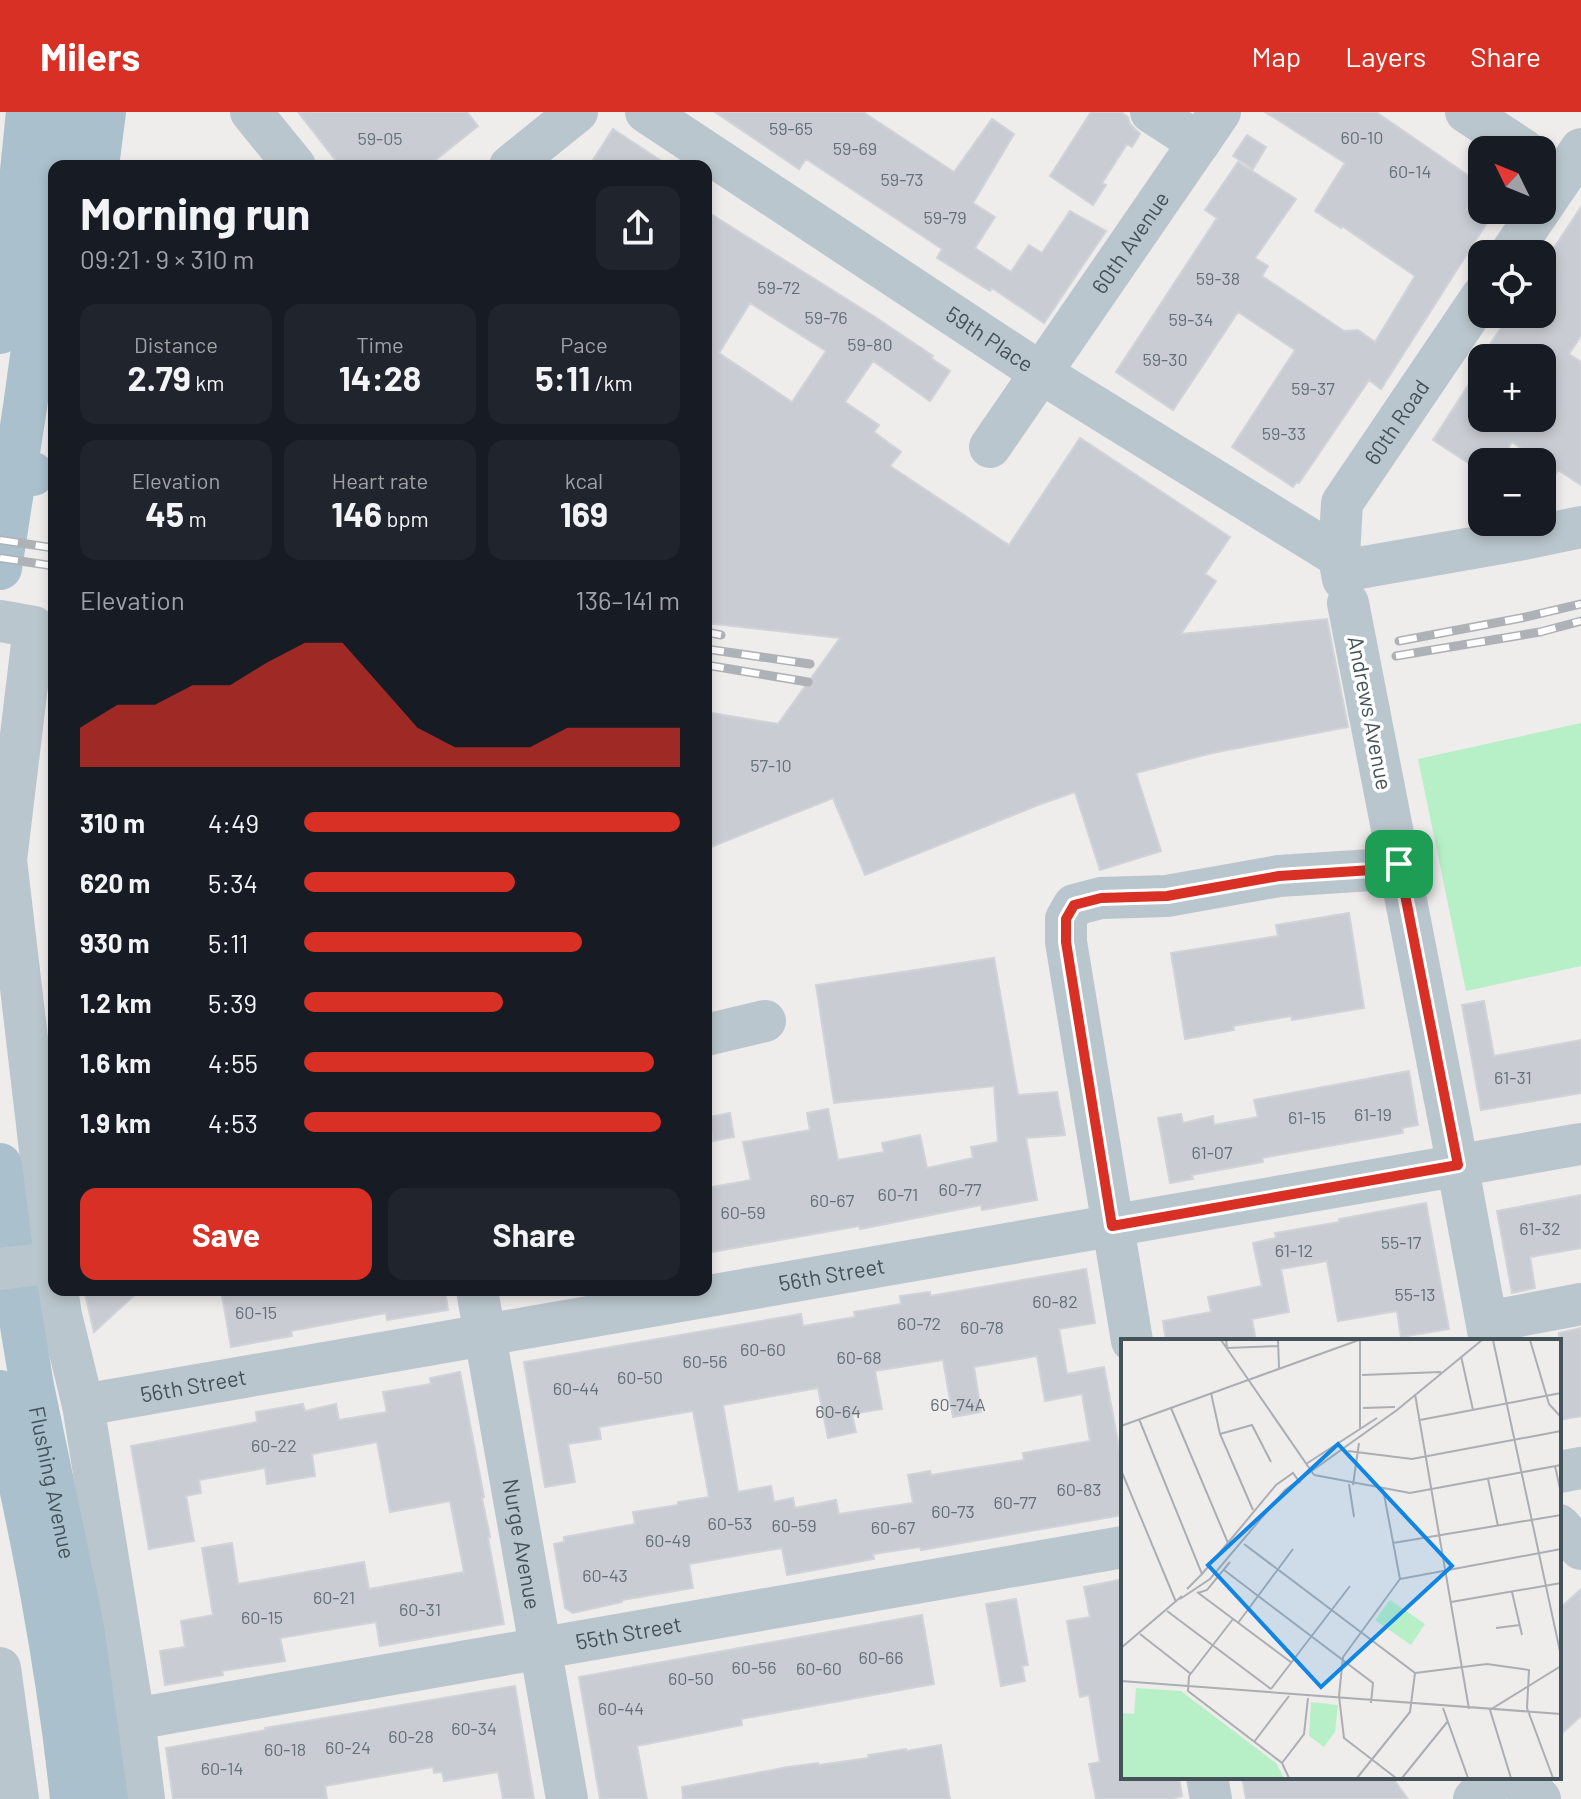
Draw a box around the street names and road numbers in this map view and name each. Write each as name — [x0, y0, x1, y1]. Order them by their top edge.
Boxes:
street label: 60th Avenue — [1085, 186, 1174, 298]
street label: 59th Place — [942, 300, 1039, 377]
street label: 60th Road — [1358, 374, 1434, 469]
street label: Andrews Avenue — [1343, 634, 1399, 792]
street label: 56th Street — [777, 1252, 887, 1296]
street label: 56th Street — [138, 1363, 248, 1407]
street label: Flushing Avenue — [25, 1404, 82, 1561]
street label: Nurge Avenue — [499, 1476, 547, 1611]
street label: 55th Street — [573, 1610, 683, 1654]

